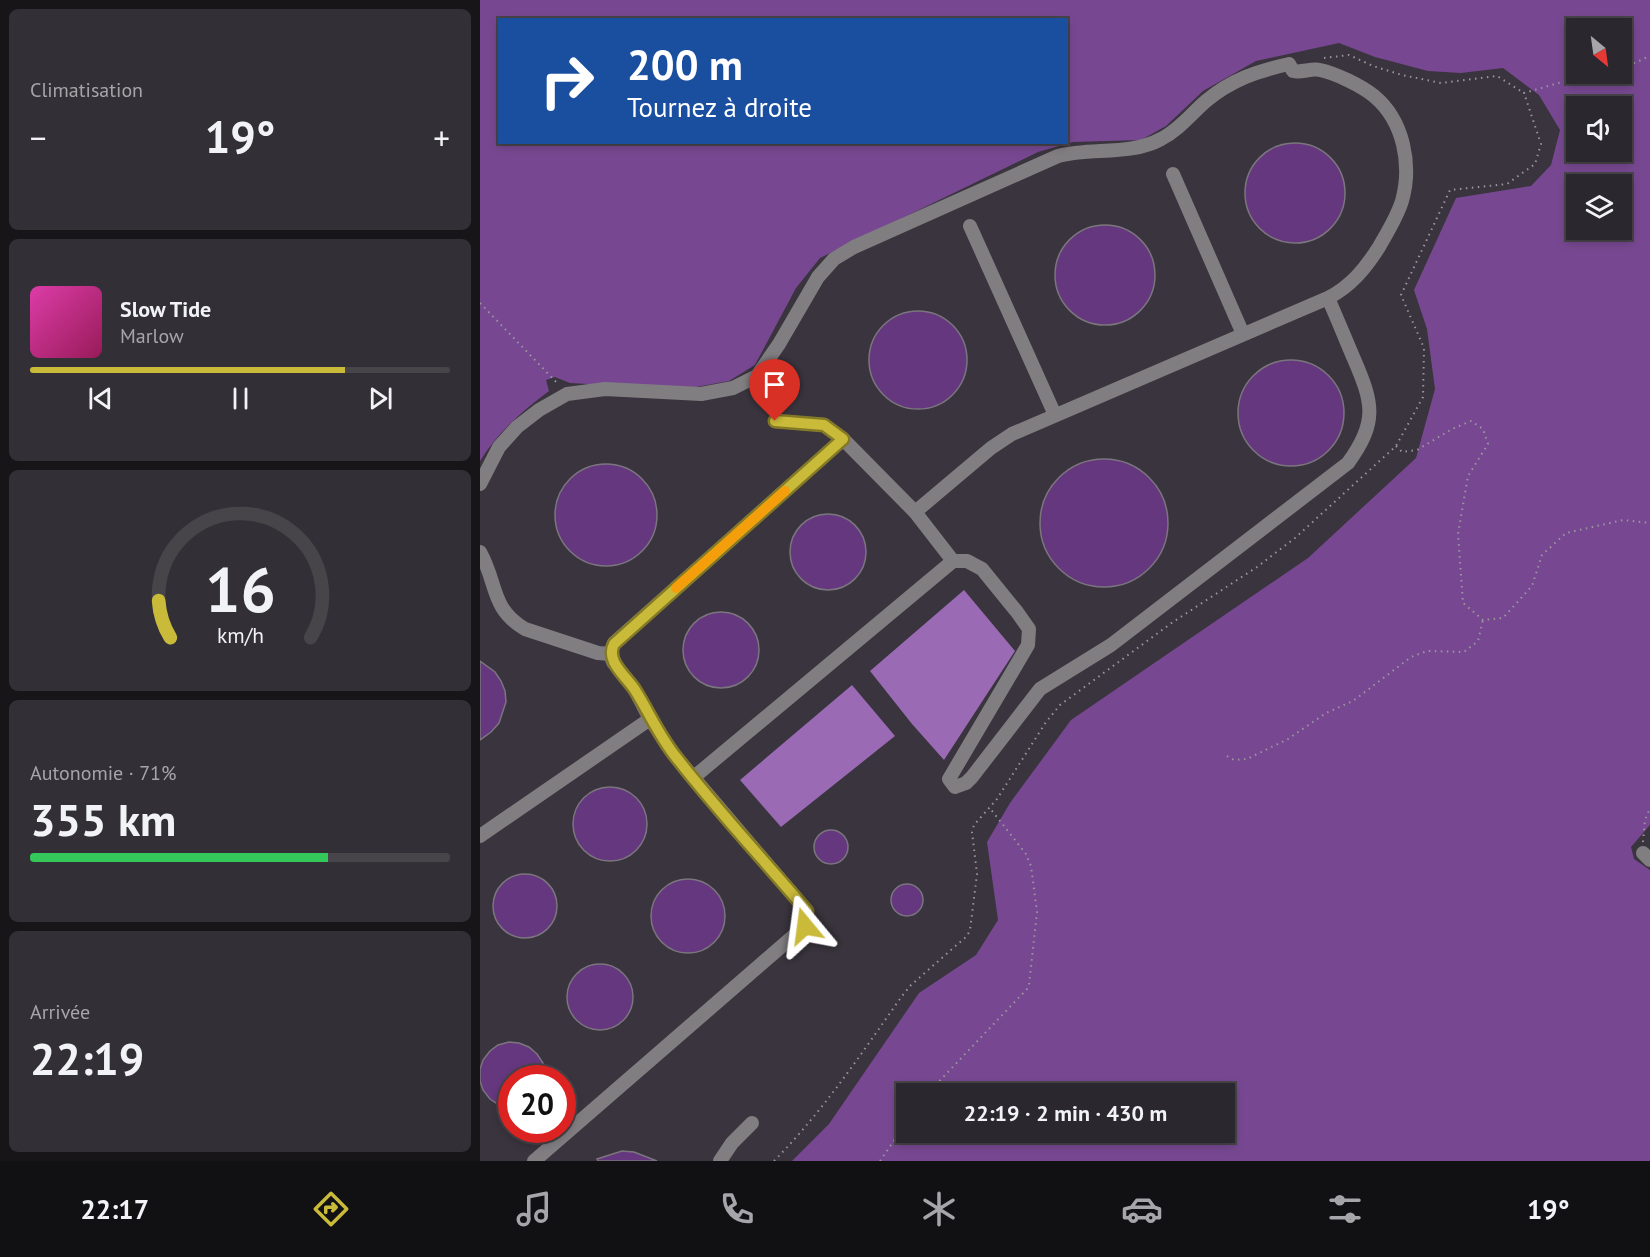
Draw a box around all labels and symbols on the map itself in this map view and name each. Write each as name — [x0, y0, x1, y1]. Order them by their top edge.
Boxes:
north arrow — [1566, 18, 1632, 84]
pin — [749, 359, 800, 421]
position arrow — [773, 894, 837, 958]
speed limit sign: 20 — [498, 1065, 576, 1143]

